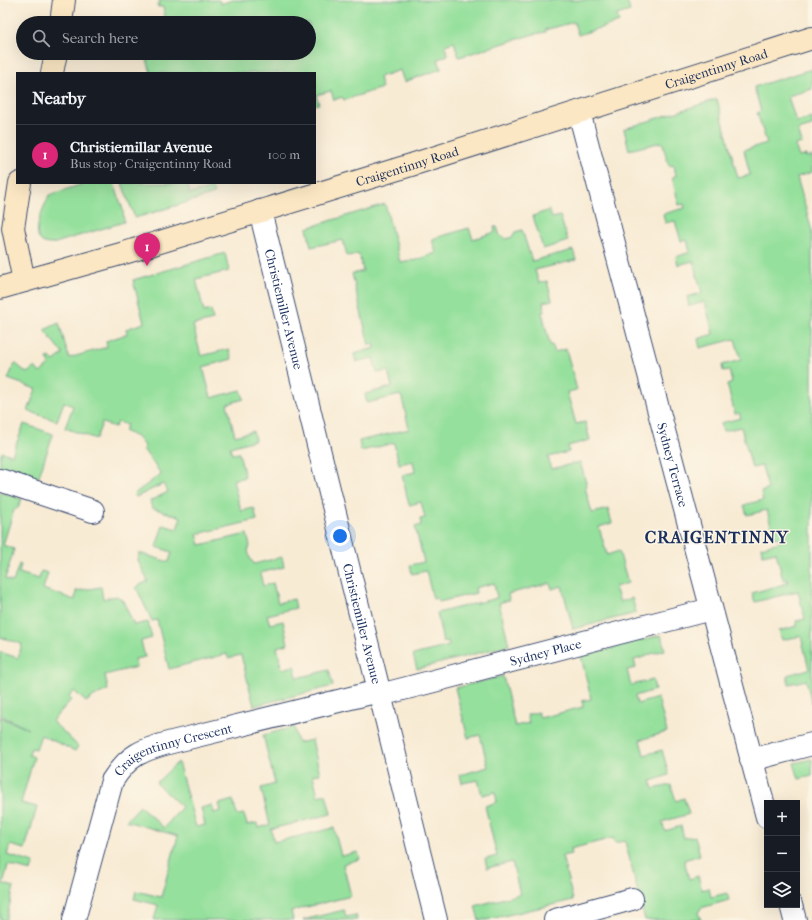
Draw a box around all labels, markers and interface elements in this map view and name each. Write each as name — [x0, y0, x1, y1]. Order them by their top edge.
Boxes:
search box — [16, 16, 316, 60]
icon: search — [30, 27, 52, 49]
text: Search here — [62, 29, 138, 47]
street label: Craigentinny Road — [663, 45, 770, 92]
text: Nearby — [32, 88, 86, 108]
text: Christiemillar Avenue — [70, 138, 212, 156]
street label: Craigentinny Road — [354, 143, 461, 189]
text: 1 — [43, 147, 47, 162]
text: 100 m — [267, 147, 300, 162]
text: Bus stop · Craigentinny Road — [70, 156, 231, 171]
pin: 1 — [134, 233, 160, 266]
street label: Christiemiller Avenue — [262, 247, 306, 372]
street label: Sydney Terrace — [654, 421, 691, 509]
your location — [330, 526, 350, 546]
district label: CRAIGENTINNY — [645, 527, 790, 547]
street label: Christiemiller Avenue — [340, 562, 384, 686]
street label: Sydney Place — [508, 636, 583, 669]
street label: Craigentinny Crescent — [111, 720, 234, 779]
map controls — [764, 800, 800, 908]
button: + — [764, 800, 800, 836]
button: − — [764, 836, 800, 872]
button: layers — [764, 872, 800, 908]

